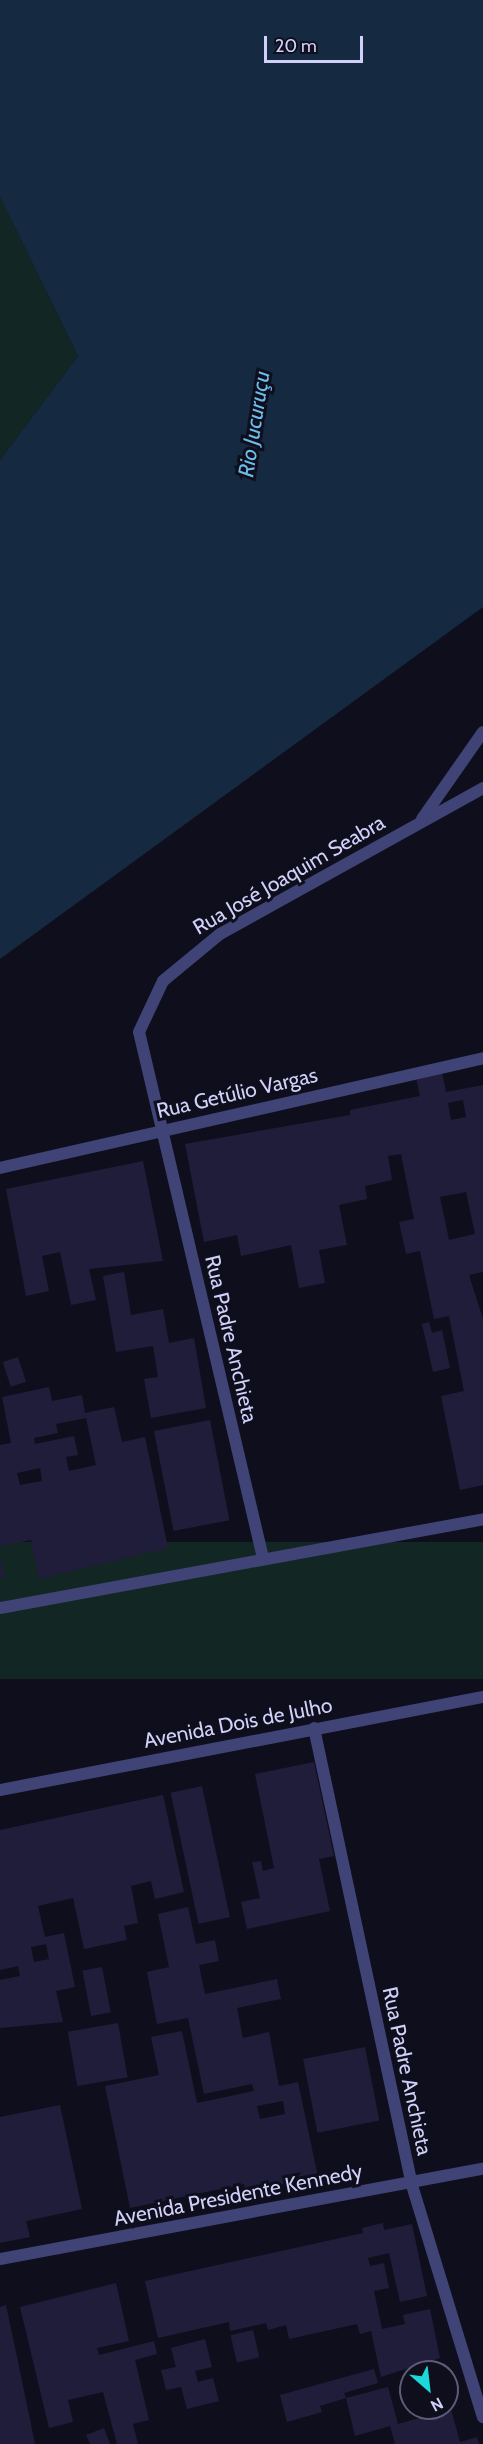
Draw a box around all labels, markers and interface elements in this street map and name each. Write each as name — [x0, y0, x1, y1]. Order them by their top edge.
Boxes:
scale bar — [267, 24, 366, 62]
text: 20 m — [275, 35, 317, 57]
water label: Rio Jucuruçu — [233, 369, 275, 479]
street label: Rua José Joaquim Seabra — [189, 810, 389, 940]
street label: Rua Getúlio Vargas — [154, 1062, 320, 1124]
street label: Rua Padre Anchieta — [199, 1253, 263, 1425]
street label: Avenida Dois de Julho — [142, 1692, 334, 1754]
street label: Rua Padre Anchieta — [377, 1985, 437, 2157]
street label: Avenida Presidente Kennedy — [112, 2159, 364, 2231]
north arrow — [399, 2360, 459, 2420]
text: N — [427, 2394, 446, 2416]

